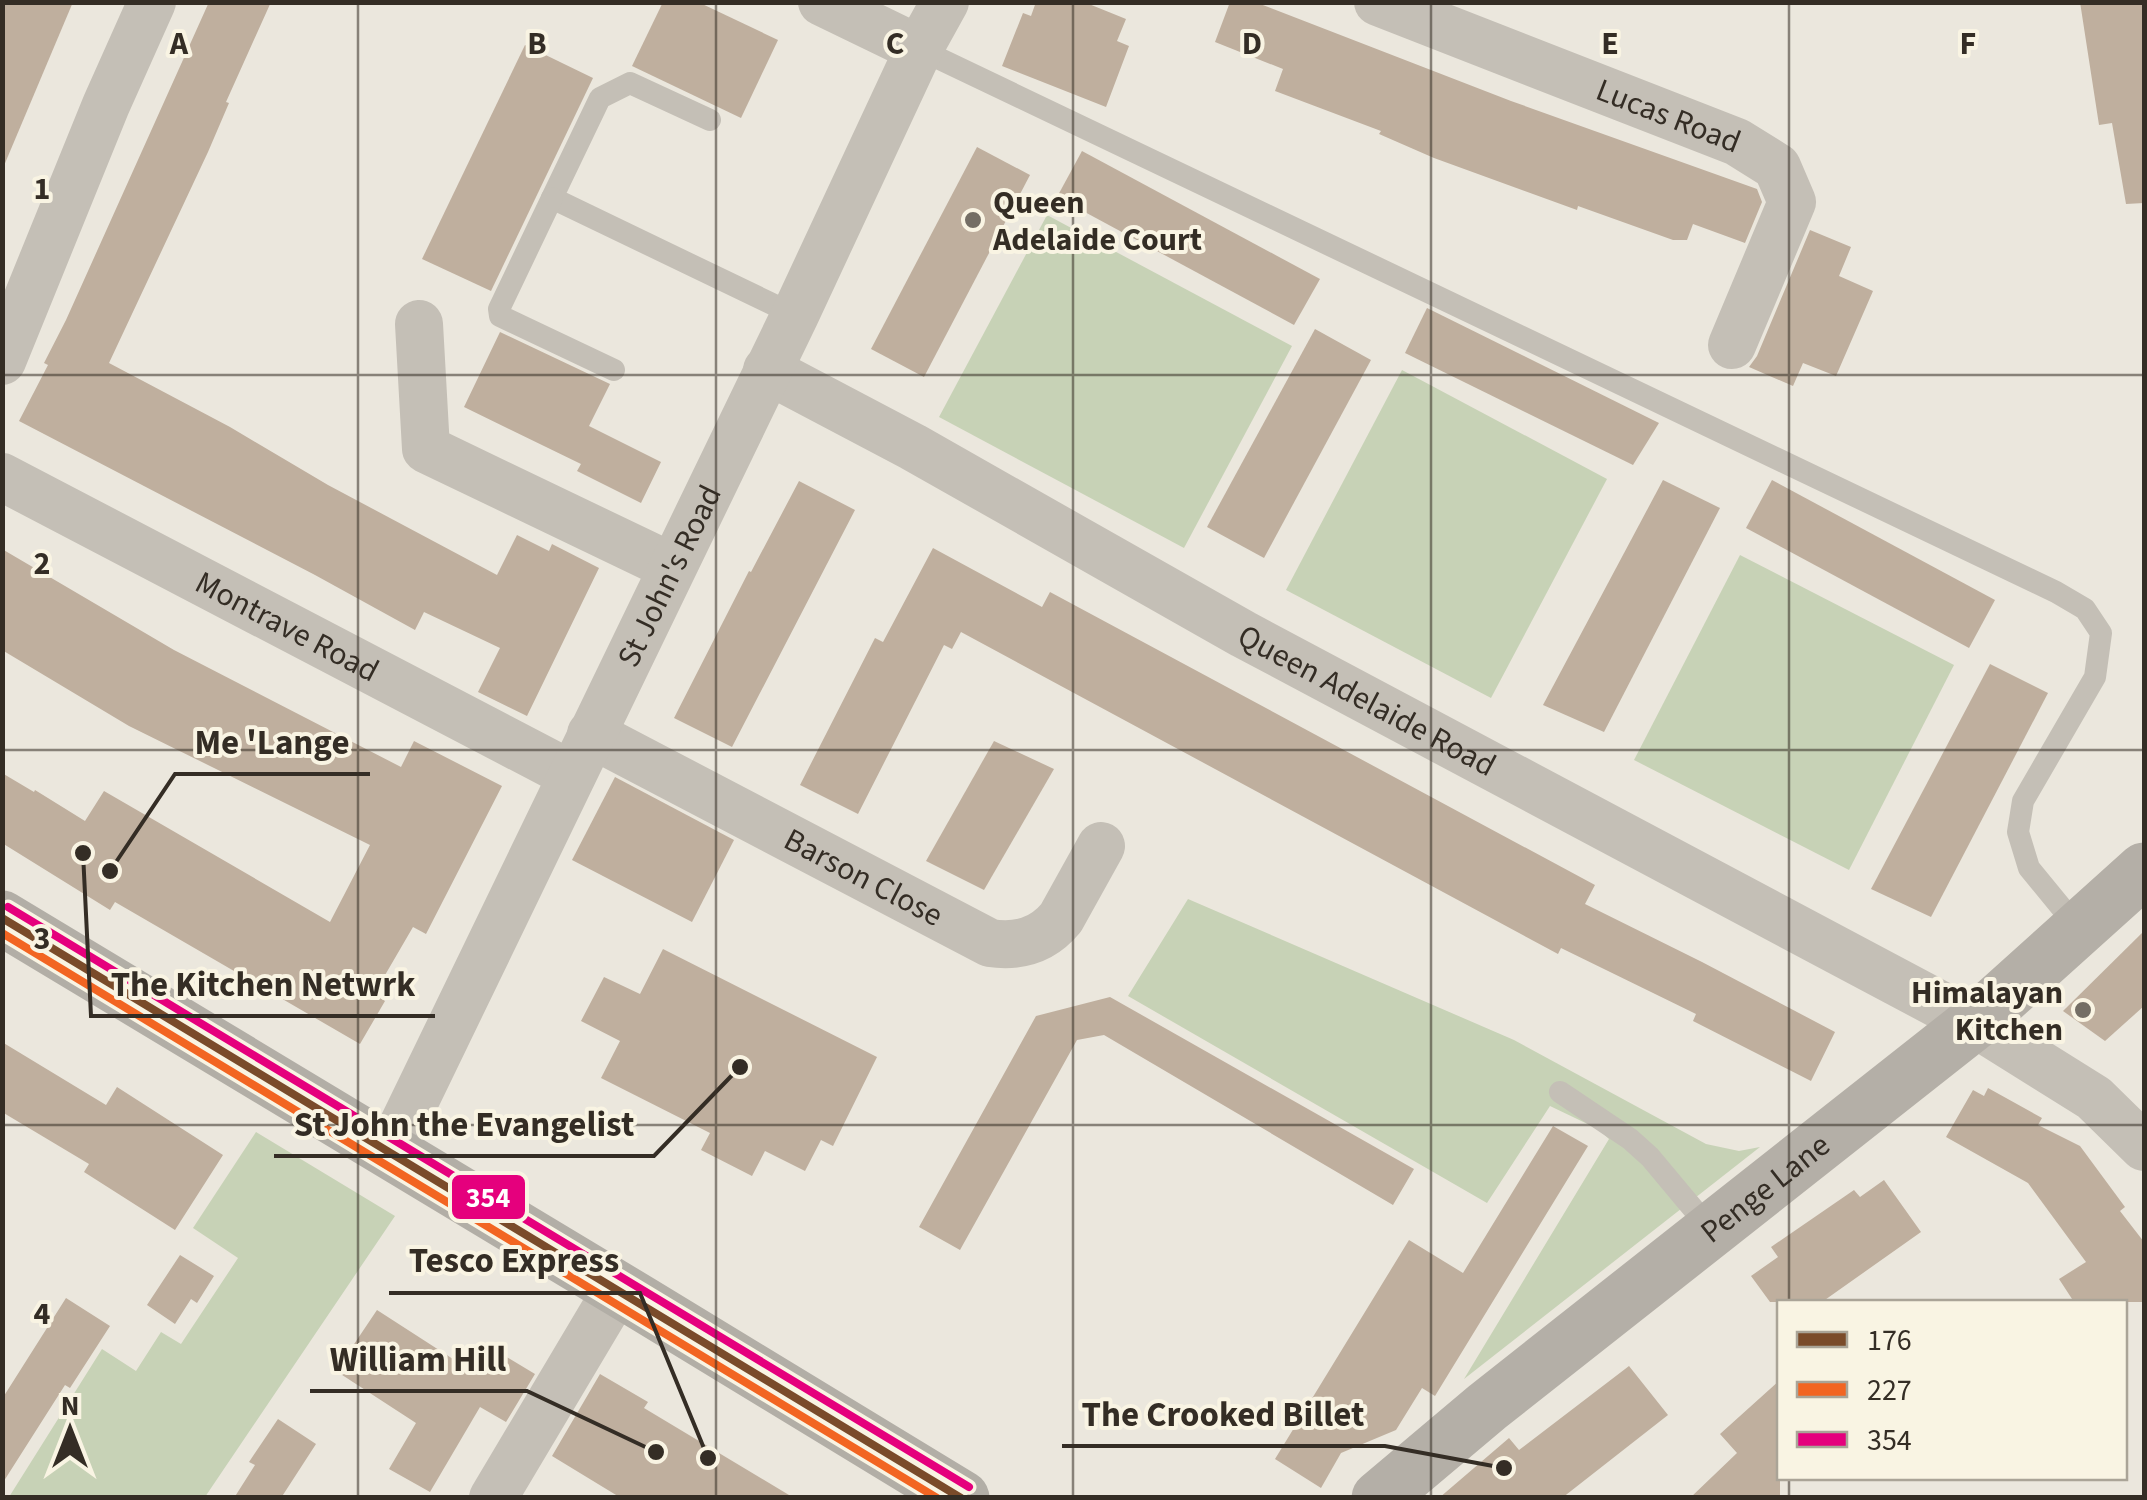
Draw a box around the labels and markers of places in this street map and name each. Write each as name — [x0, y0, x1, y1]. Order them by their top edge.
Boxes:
place label: Queen Adelaide Court — [992, 180, 1202, 263]
marker: Queen Adelaide Court — [962, 209, 984, 231]
callout: Me 'Lange — [175, 709, 370, 774]
callout: The Kitchen Netwrk — [91, 951, 435, 1016]
place label: Himalayan Kitchen — [1911, 970, 2063, 1053]
marker: Himalayan Kitchen — [2072, 999, 2094, 1021]
callout: St John the Evangelist — [274, 1091, 654, 1156]
callout: Tesco Express — [389, 1228, 640, 1293]
callout: William Hill — [310, 1326, 527, 1391]
callout: The Crooked Billet — [1062, 1381, 1385, 1446]

